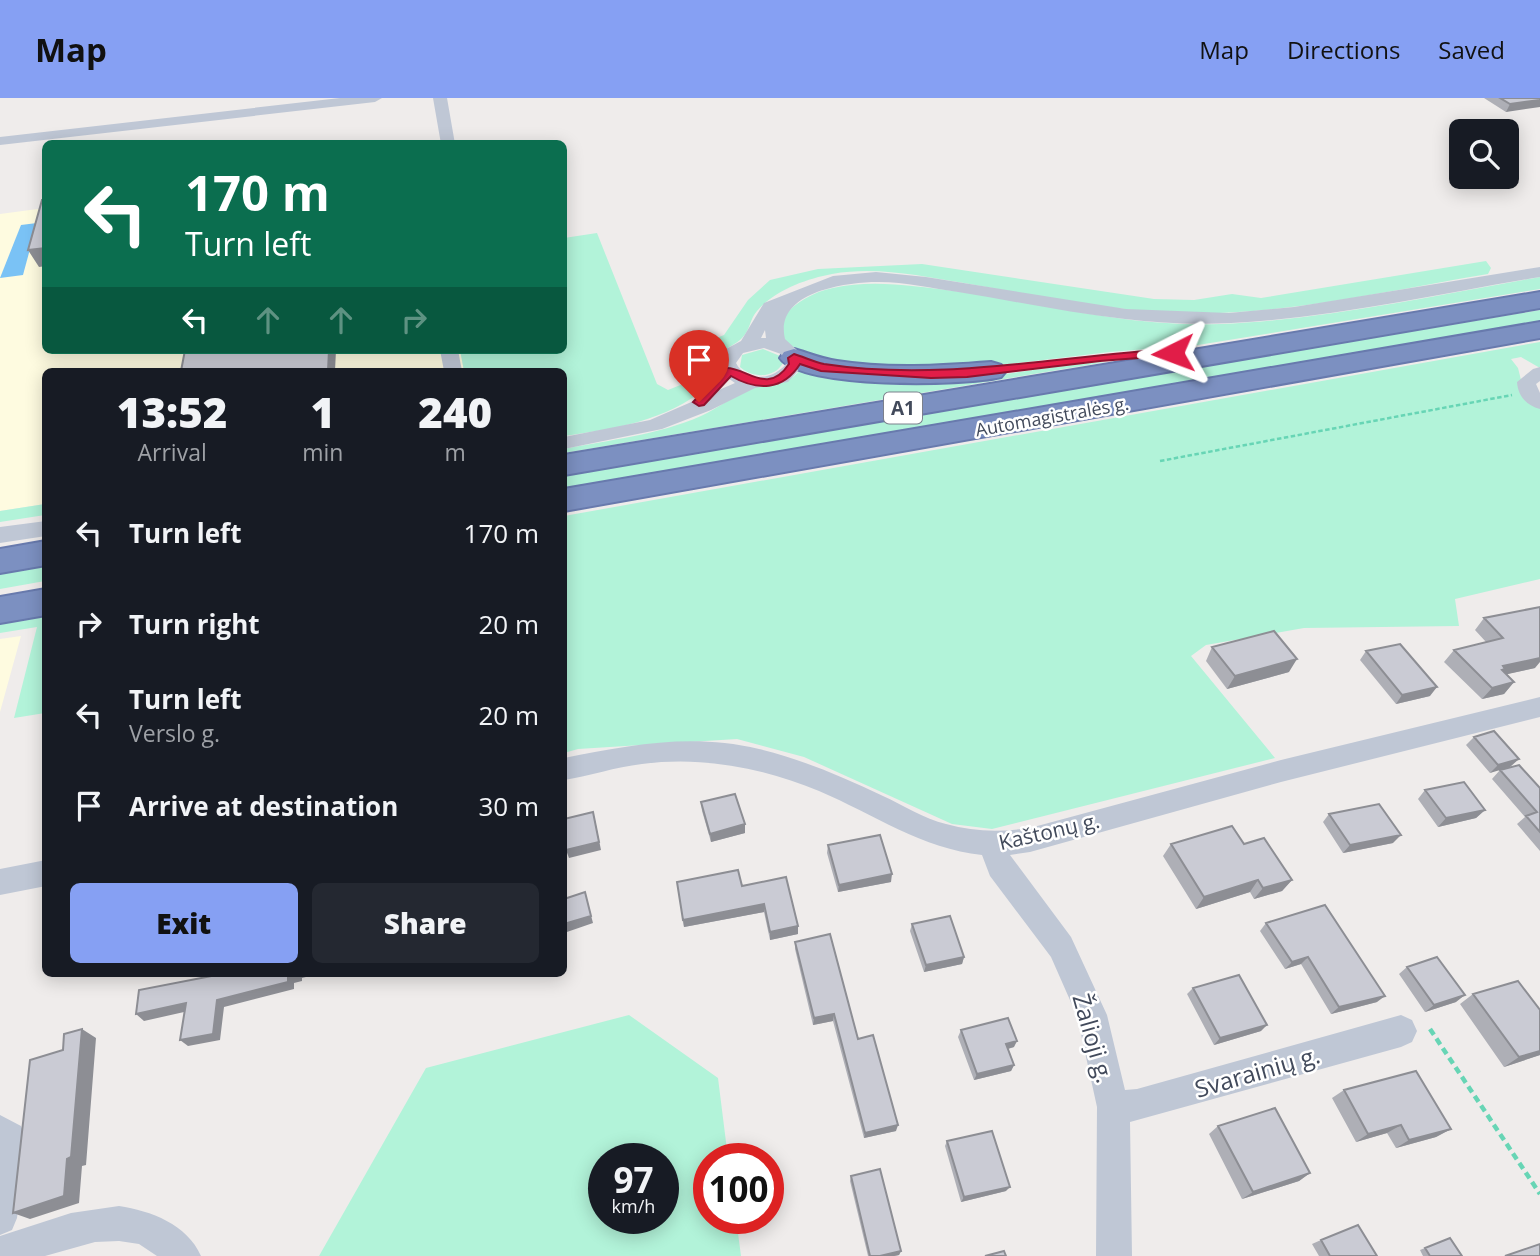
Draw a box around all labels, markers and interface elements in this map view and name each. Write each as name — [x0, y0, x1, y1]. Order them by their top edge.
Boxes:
text: Map — [35, 27, 107, 72]
text: Map — [1199, 33, 1249, 66]
text: Directions — [1287, 33, 1400, 66]
text: Saved — [1438, 33, 1505, 66]
map controls — [1449, 119, 1519, 189]
button: search — [1449, 119, 1519, 189]
text: 170 m — [185, 159, 330, 225]
icon: left — [70, 168, 161, 259]
text: Turn left — [185, 222, 311, 265]
icon: left — [176, 301, 214, 339]
icon: ahead — [249, 301, 287, 339]
icon: ahead — [322, 301, 360, 339]
icon: right — [395, 301, 433, 339]
position arrow — [1136, 316, 1210, 390]
pin — [669, 330, 729, 402]
icon: arrive — [680, 341, 718, 379]
text: 13:52 — [117, 383, 227, 440]
text: 1 — [311, 383, 335, 440]
text: 240 — [418, 383, 492, 440]
street label: Automagistralės g. — [973, 391, 1131, 441]
road number: A1 — [884, 392, 922, 424]
text: Arrival — [138, 436, 207, 468]
text: min — [302, 436, 343, 468]
text: m — [445, 436, 466, 468]
icon: left — [70, 514, 108, 552]
text: Turn left — [129, 515, 241, 551]
text: 170 m — [464, 515, 539, 551]
icon: right — [70, 605, 108, 643]
text: Turn right — [129, 606, 260, 642]
text: 20 m — [478, 606, 539, 642]
text: Turn left — [129, 681, 241, 717]
icon: left — [70, 696, 108, 734]
text: 20 m — [478, 697, 539, 733]
text: Verslo g. — [129, 717, 220, 749]
icon: arrive — [70, 787, 108, 825]
text: Arrive at destination — [129, 788, 398, 824]
text: 30 m — [478, 788, 539, 824]
street label: Kaštonų g. — [996, 806, 1102, 856]
button: Exit — [70, 883, 298, 963]
button: Share — [312, 883, 539, 963]
street label: Žalioji g. — [1066, 990, 1122, 1086]
street label: Svarainių g. — [1191, 1037, 1323, 1105]
speed limit sign: 100 — [693, 1143, 784, 1234]
text: 97 — [613, 1156, 654, 1203]
text: km/h — [612, 1194, 655, 1218]

